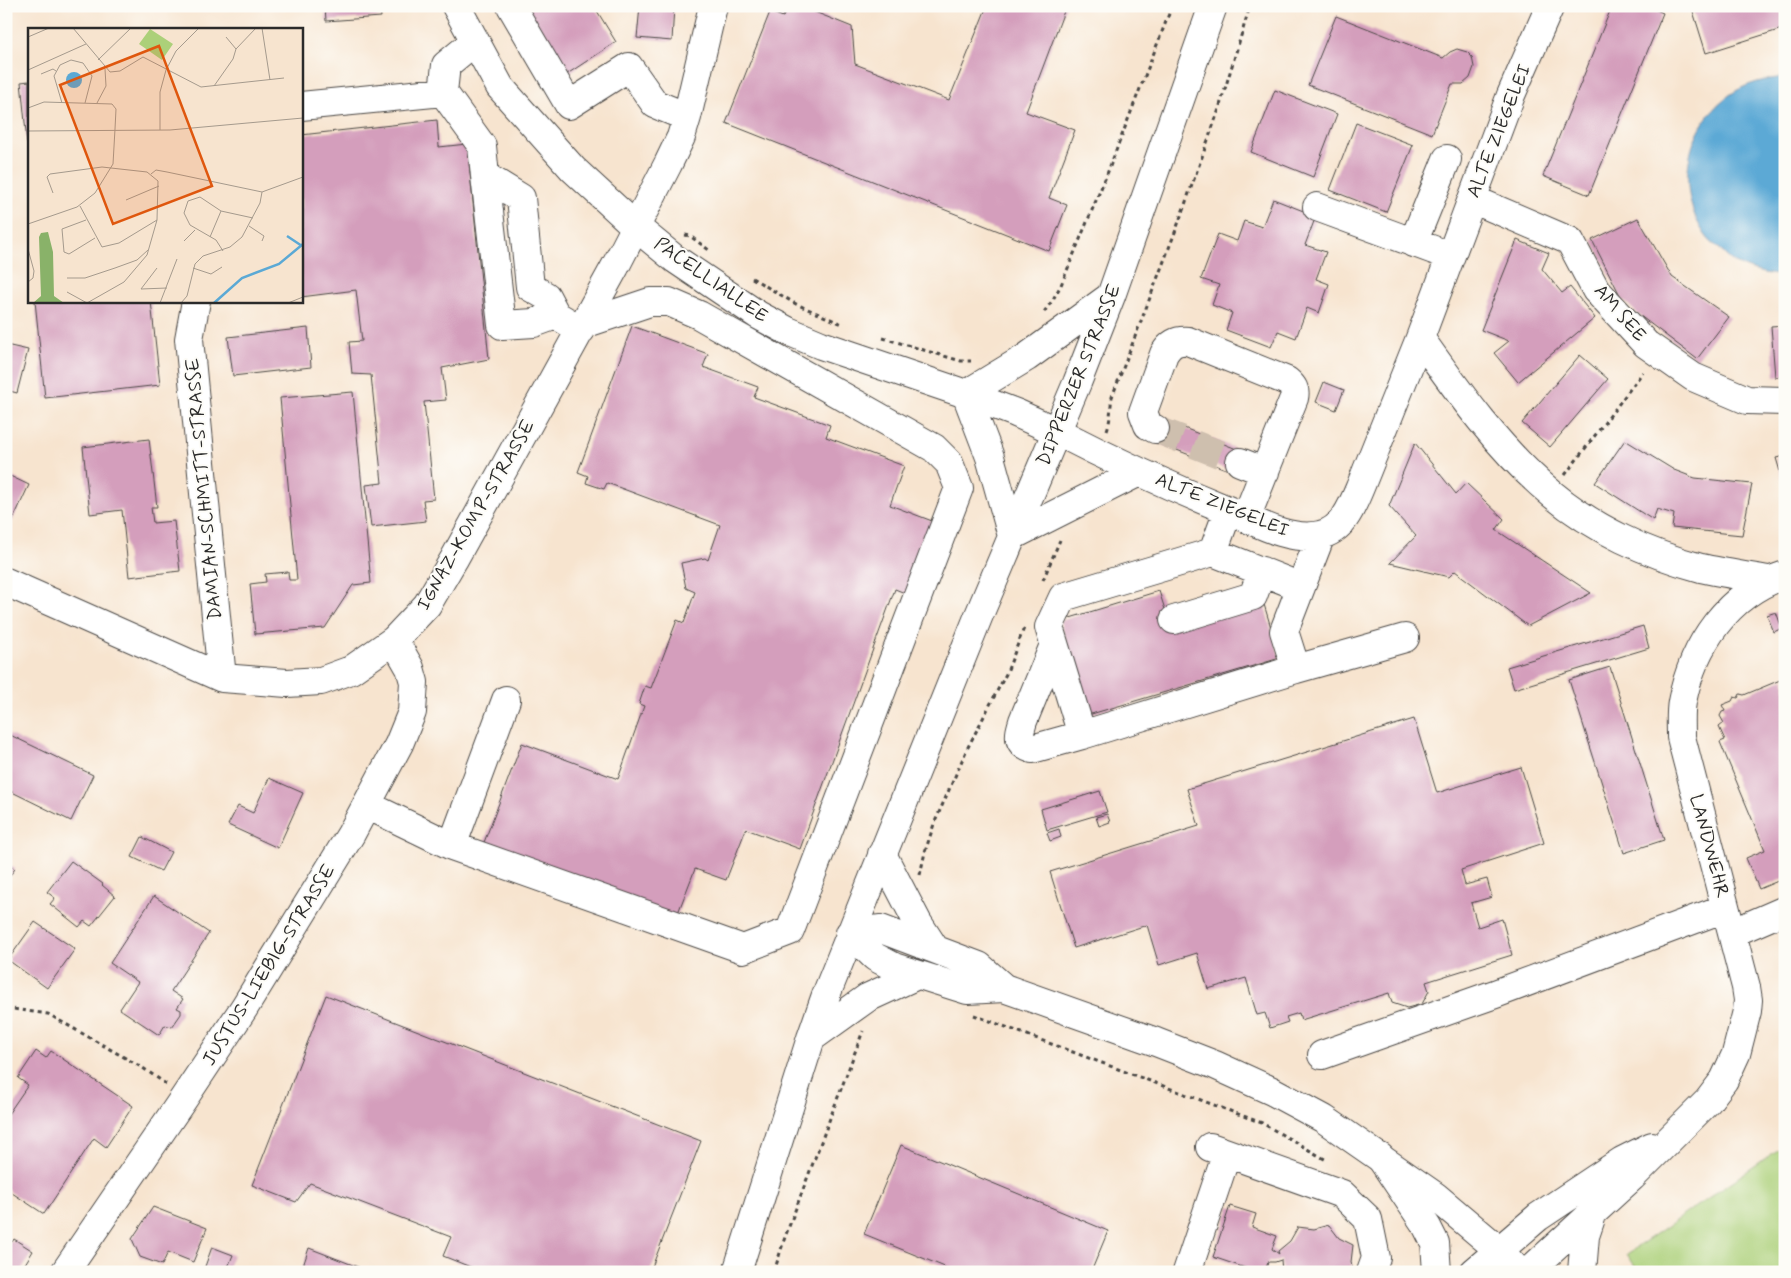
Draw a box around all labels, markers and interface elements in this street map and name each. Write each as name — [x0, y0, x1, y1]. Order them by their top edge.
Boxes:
inset map — [28, 28, 302, 302]
street label: ALTE ZIEGELEI — [1461, 61, 1537, 201]
street label: PACELLIALLEE — [649, 232, 773, 329]
street label: AM SEE — [1588, 279, 1652, 347]
street label: DIPPERZER STRASSE — [1031, 280, 1127, 470]
street label: DAMIAN-SCHMITT-STRASSE — [180, 357, 228, 621]
street label: IGNAZ-KOMP-STRASSE — [411, 415, 541, 615]
street label: ALTE ZIEGELEI — [1152, 467, 1292, 543]
street label: LANDWEHR — [1683, 792, 1735, 900]
street label: JUSTUS-LIEBIG-STRASSE — [197, 860, 341, 1070]

